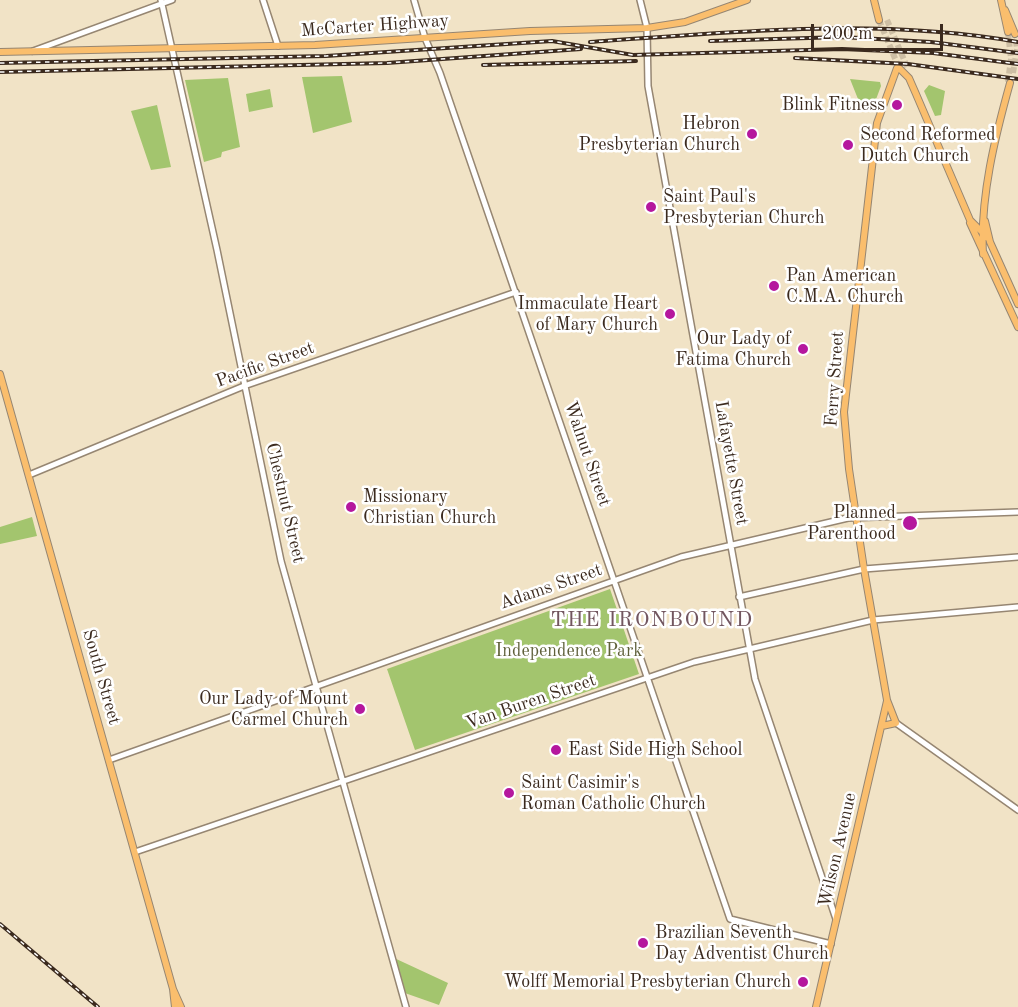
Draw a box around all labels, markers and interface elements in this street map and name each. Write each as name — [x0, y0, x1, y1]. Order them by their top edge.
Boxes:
street label: McCarter Highway — [300, 10, 450, 42]
scale bar — [814, 12, 946, 50]
text: 200 m — [822, 25, 873, 43]
place label: Blink Fitness — [782, 94, 885, 116]
marker: Blink Fitness — [890, 98, 904, 112]
place label: Hebron Presbyterian Church — [579, 113, 740, 156]
place label: Second Reformed Dutch Church — [860, 124, 996, 166]
marker: Hebron Presbyterian Church — [745, 127, 759, 141]
marker: Second Reformed Dutch Church — [841, 138, 855, 152]
place label: Saint Paul's Presbyterian Church — [663, 186, 824, 228]
marker: Saint Paul's Presbyterian Church — [644, 200, 658, 214]
place label: Pan American C.M.A. Church — [786, 265, 904, 308]
marker: Pan American C.M.A. Church — [767, 279, 781, 293]
place label: Immaculate Heart of Mary Church — [518, 293, 658, 336]
marker: Immaculate Heart of Mary Church — [663, 307, 677, 321]
place label: Our Lady of Fatima Church — [675, 328, 791, 370]
street label: Ferry Street — [821, 330, 849, 428]
street label: Pacific Street — [213, 337, 317, 393]
marker: Our Lady of Fatima Church — [796, 342, 810, 356]
street label: Walnut Street — [559, 399, 615, 509]
street label: Lafayette Street — [709, 399, 753, 527]
street label: Chestnut Street — [261, 441, 309, 565]
place label: Missionary Christian Church — [363, 486, 496, 528]
marker: Missionary Christian Church — [344, 500, 358, 514]
place label: Planned Parenthood — [807, 502, 896, 544]
marker: Planned Parenthood — [901, 514, 919, 532]
street label: Adams Street — [497, 559, 605, 615]
district label: THE IRONBOUND — [550, 607, 754, 633]
street label: South Street — [77, 627, 125, 727]
park label: Independence Park — [495, 640, 643, 662]
street label: Van Buren Street — [463, 670, 599, 734]
place label: Our Lady of Mount Carmel Church — [199, 688, 348, 730]
marker: Our Lady of Mount Carmel Church — [353, 702, 367, 716]
place label: East Side High School — [568, 739, 742, 761]
marker: East Side High School — [549, 743, 563, 757]
place label: Saint Casimir's Roman Catholic Church — [521, 772, 706, 814]
marker: Saint Casimir's Roman Catholic Church — [502, 786, 516, 800]
street label: Wilson Avenue — [814, 791, 862, 909]
place label: Brazilian Seventh Day Adventist Church — [655, 922, 829, 964]
marker: Brazilian Seventh Day Adventist Church — [636, 936, 650, 950]
place label: Wolff Memorial Presbyterian Church — [504, 971, 791, 993]
marker: Wolff Memorial Presbyterian Church — [796, 975, 810, 989]

